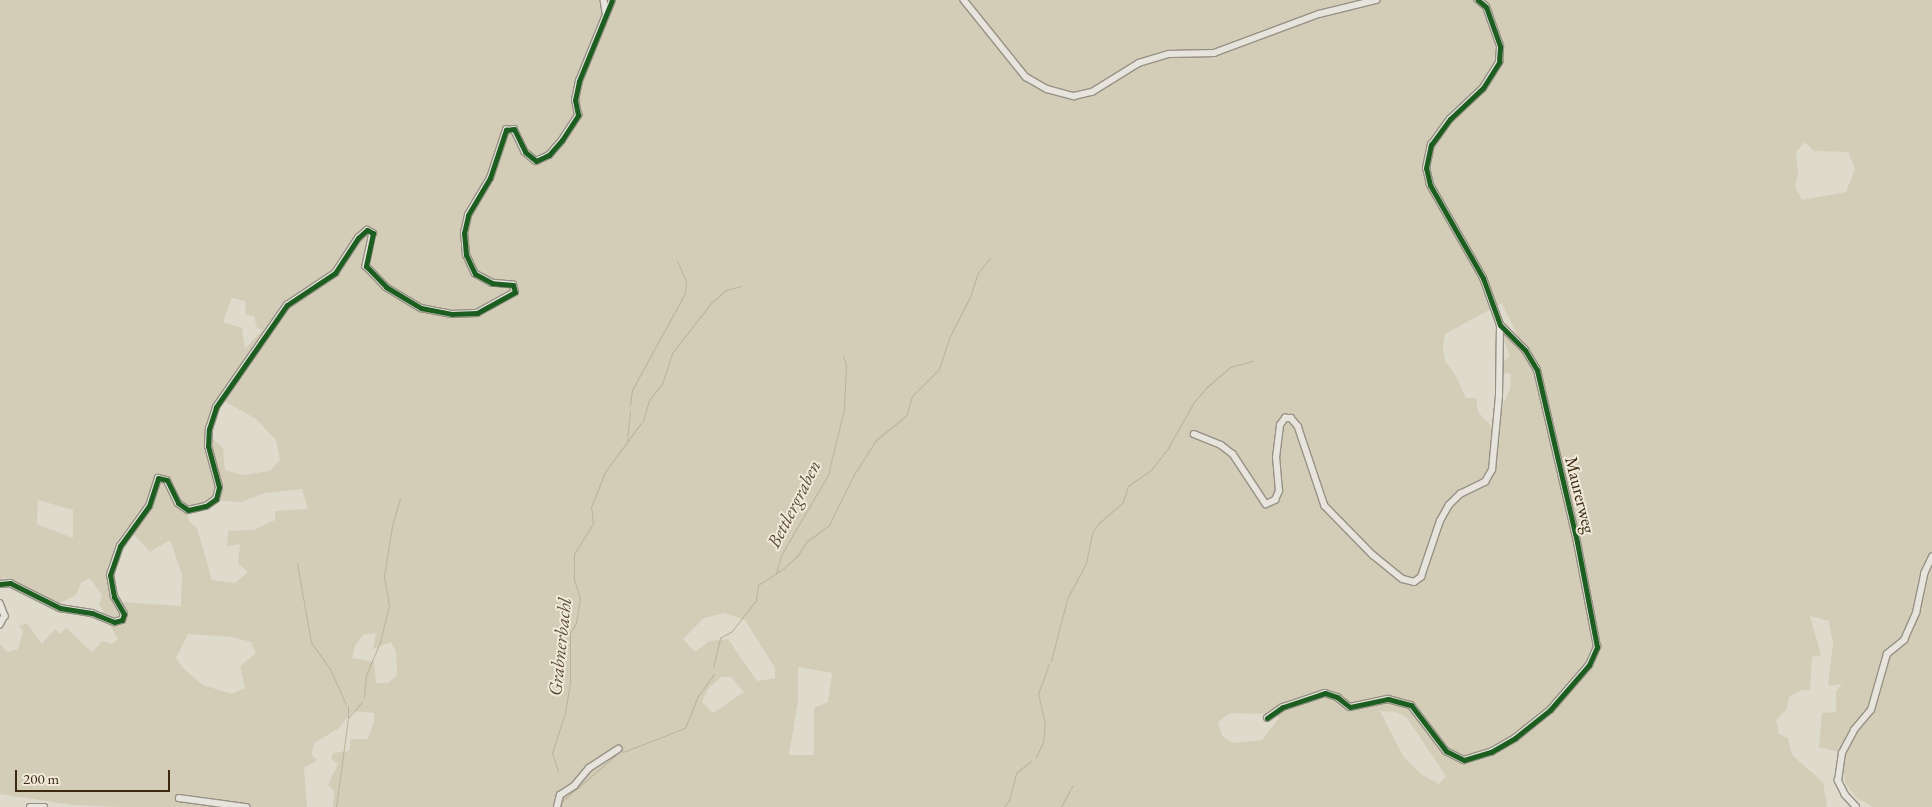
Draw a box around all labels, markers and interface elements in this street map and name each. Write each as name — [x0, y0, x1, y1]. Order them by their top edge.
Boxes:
street label: Maurerweg — [1560, 454, 1600, 536]
water label: Bettlergraben — [762, 456, 826, 552]
water label: Grabnerbachl — [544, 597, 576, 697]
scale bar — [18, 760, 172, 792]
text: 200 m — [23, 769, 59, 788]

